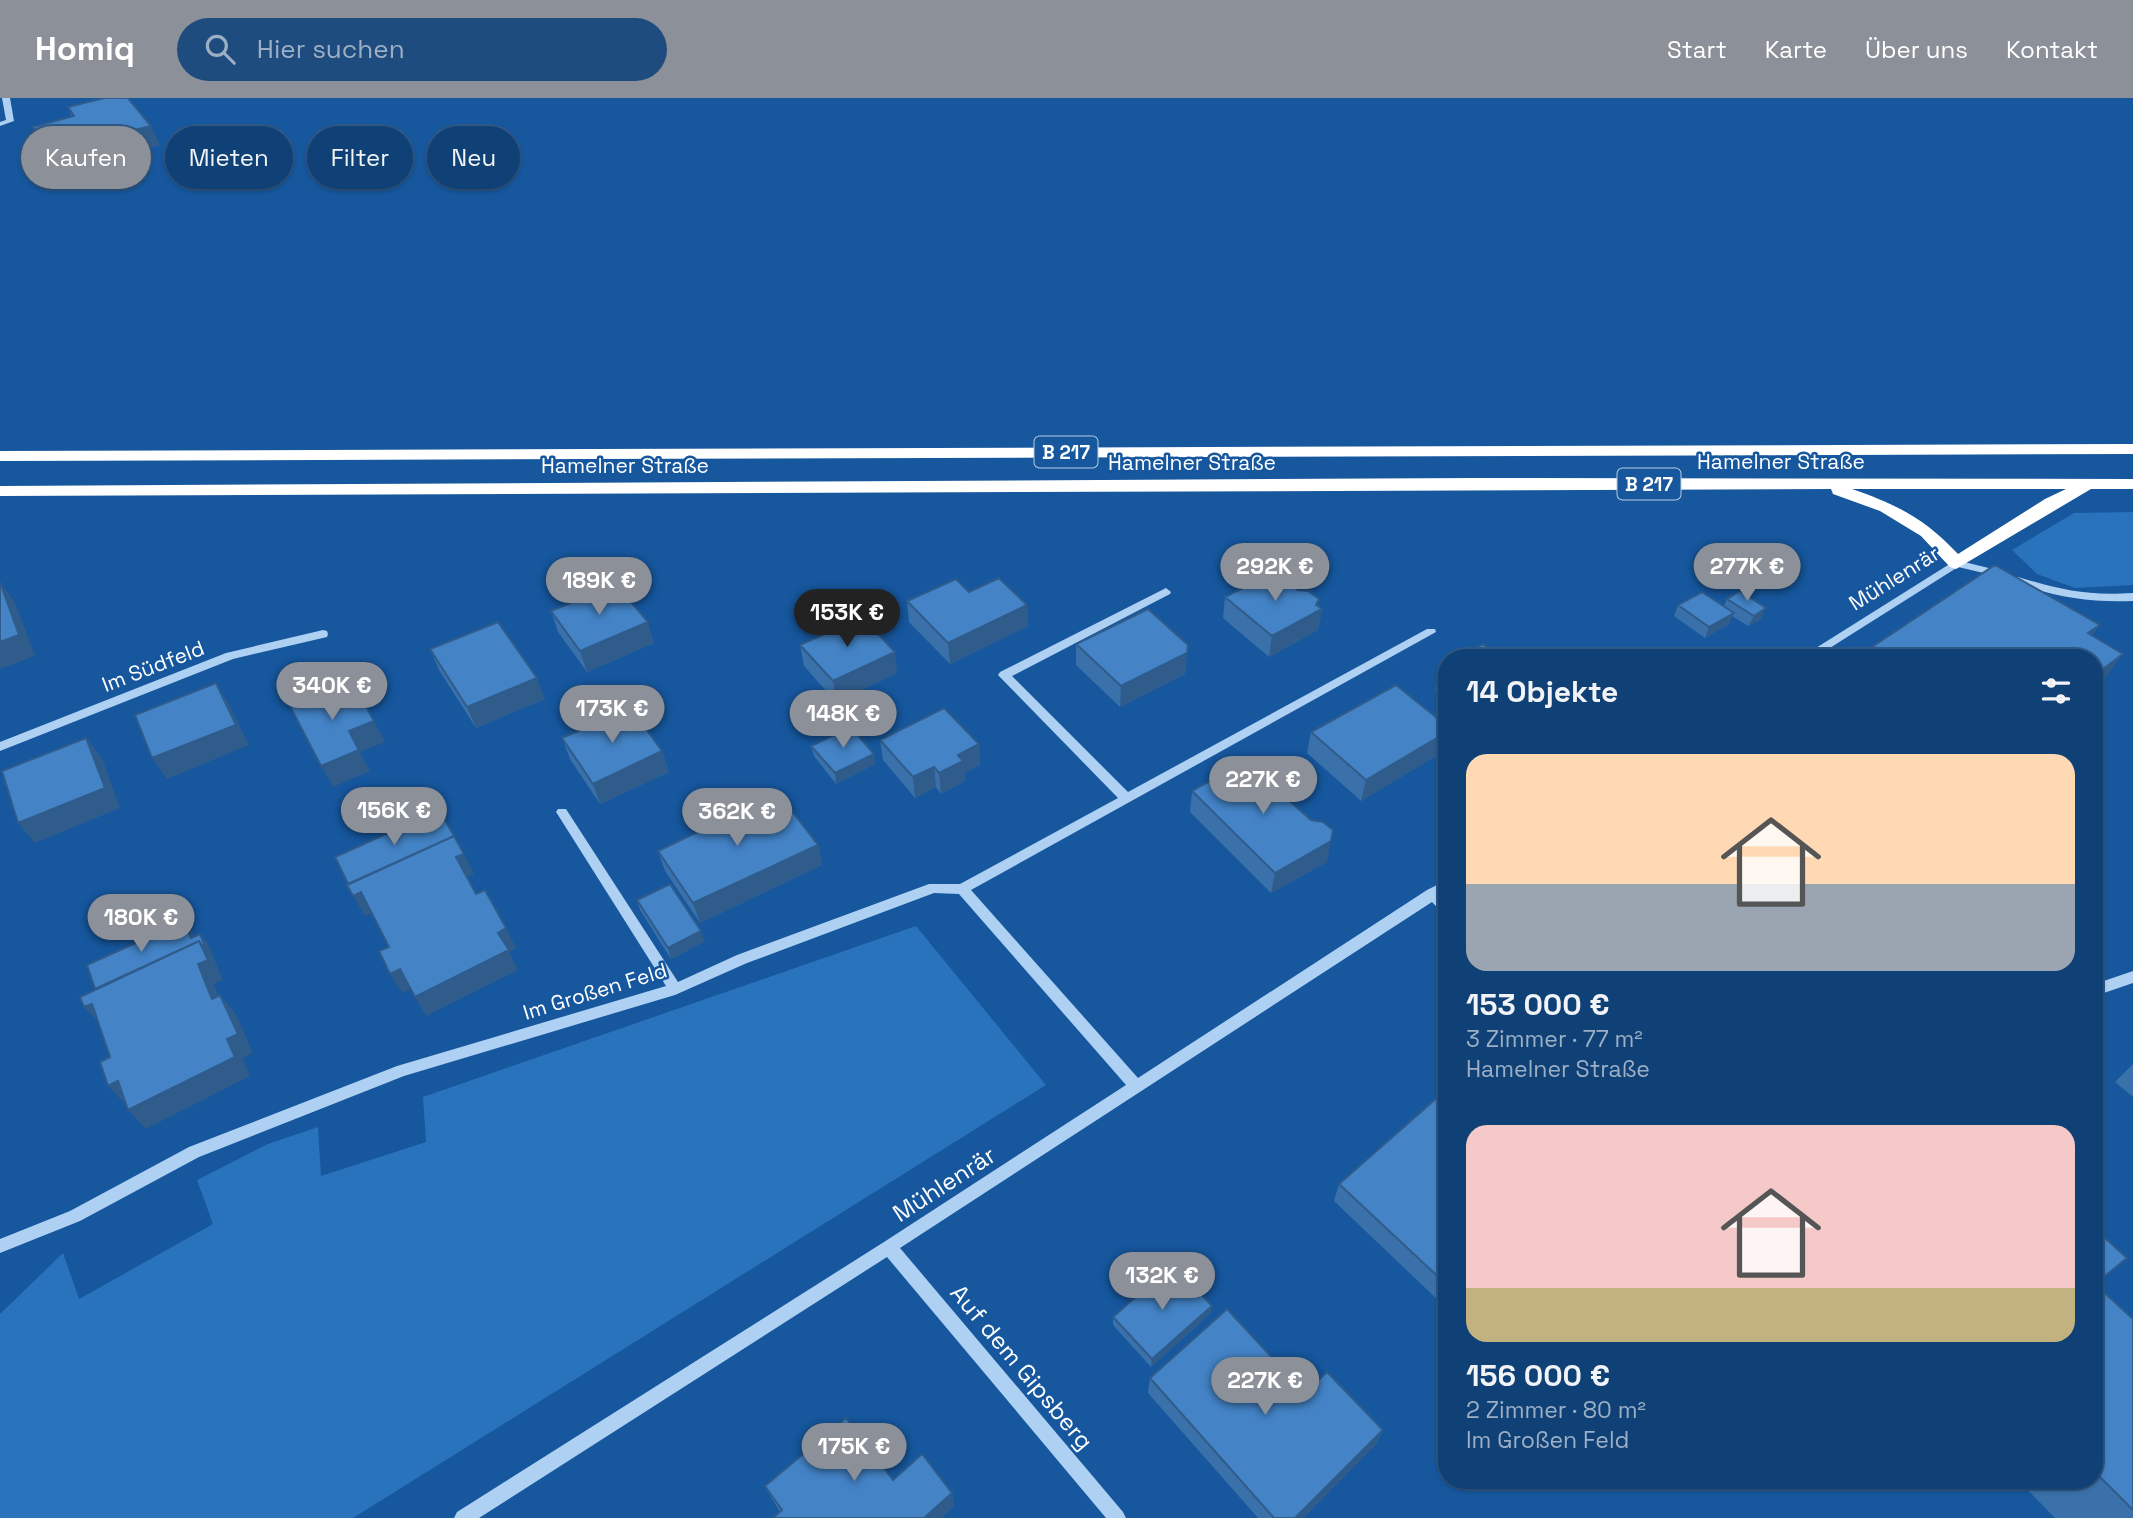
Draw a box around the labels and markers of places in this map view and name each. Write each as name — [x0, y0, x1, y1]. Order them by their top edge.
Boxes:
pin: 292K € — [1218, 544, 1332, 603]
pin: 277K € — [1690, 544, 1804, 603]
pin: 189K € — [542, 558, 656, 617]
pin: 153K € — [790, 589, 904, 649]
pin: 340K € — [275, 662, 389, 722]
pin: 173K € — [555, 686, 669, 745]
pin: 148K € — [786, 690, 900, 750]
pin: 227K € — [1206, 756, 1320, 816]
pin: 156K € — [337, 788, 451, 847]
pin: 362K € — [680, 788, 794, 848]
pin: 180K € — [84, 894, 198, 954]
pin: 132K € — [1105, 1252, 1219, 1312]
pin: 227K € — [1208, 1358, 1322, 1417]
pin: 175K € — [797, 1424, 911, 1483]

